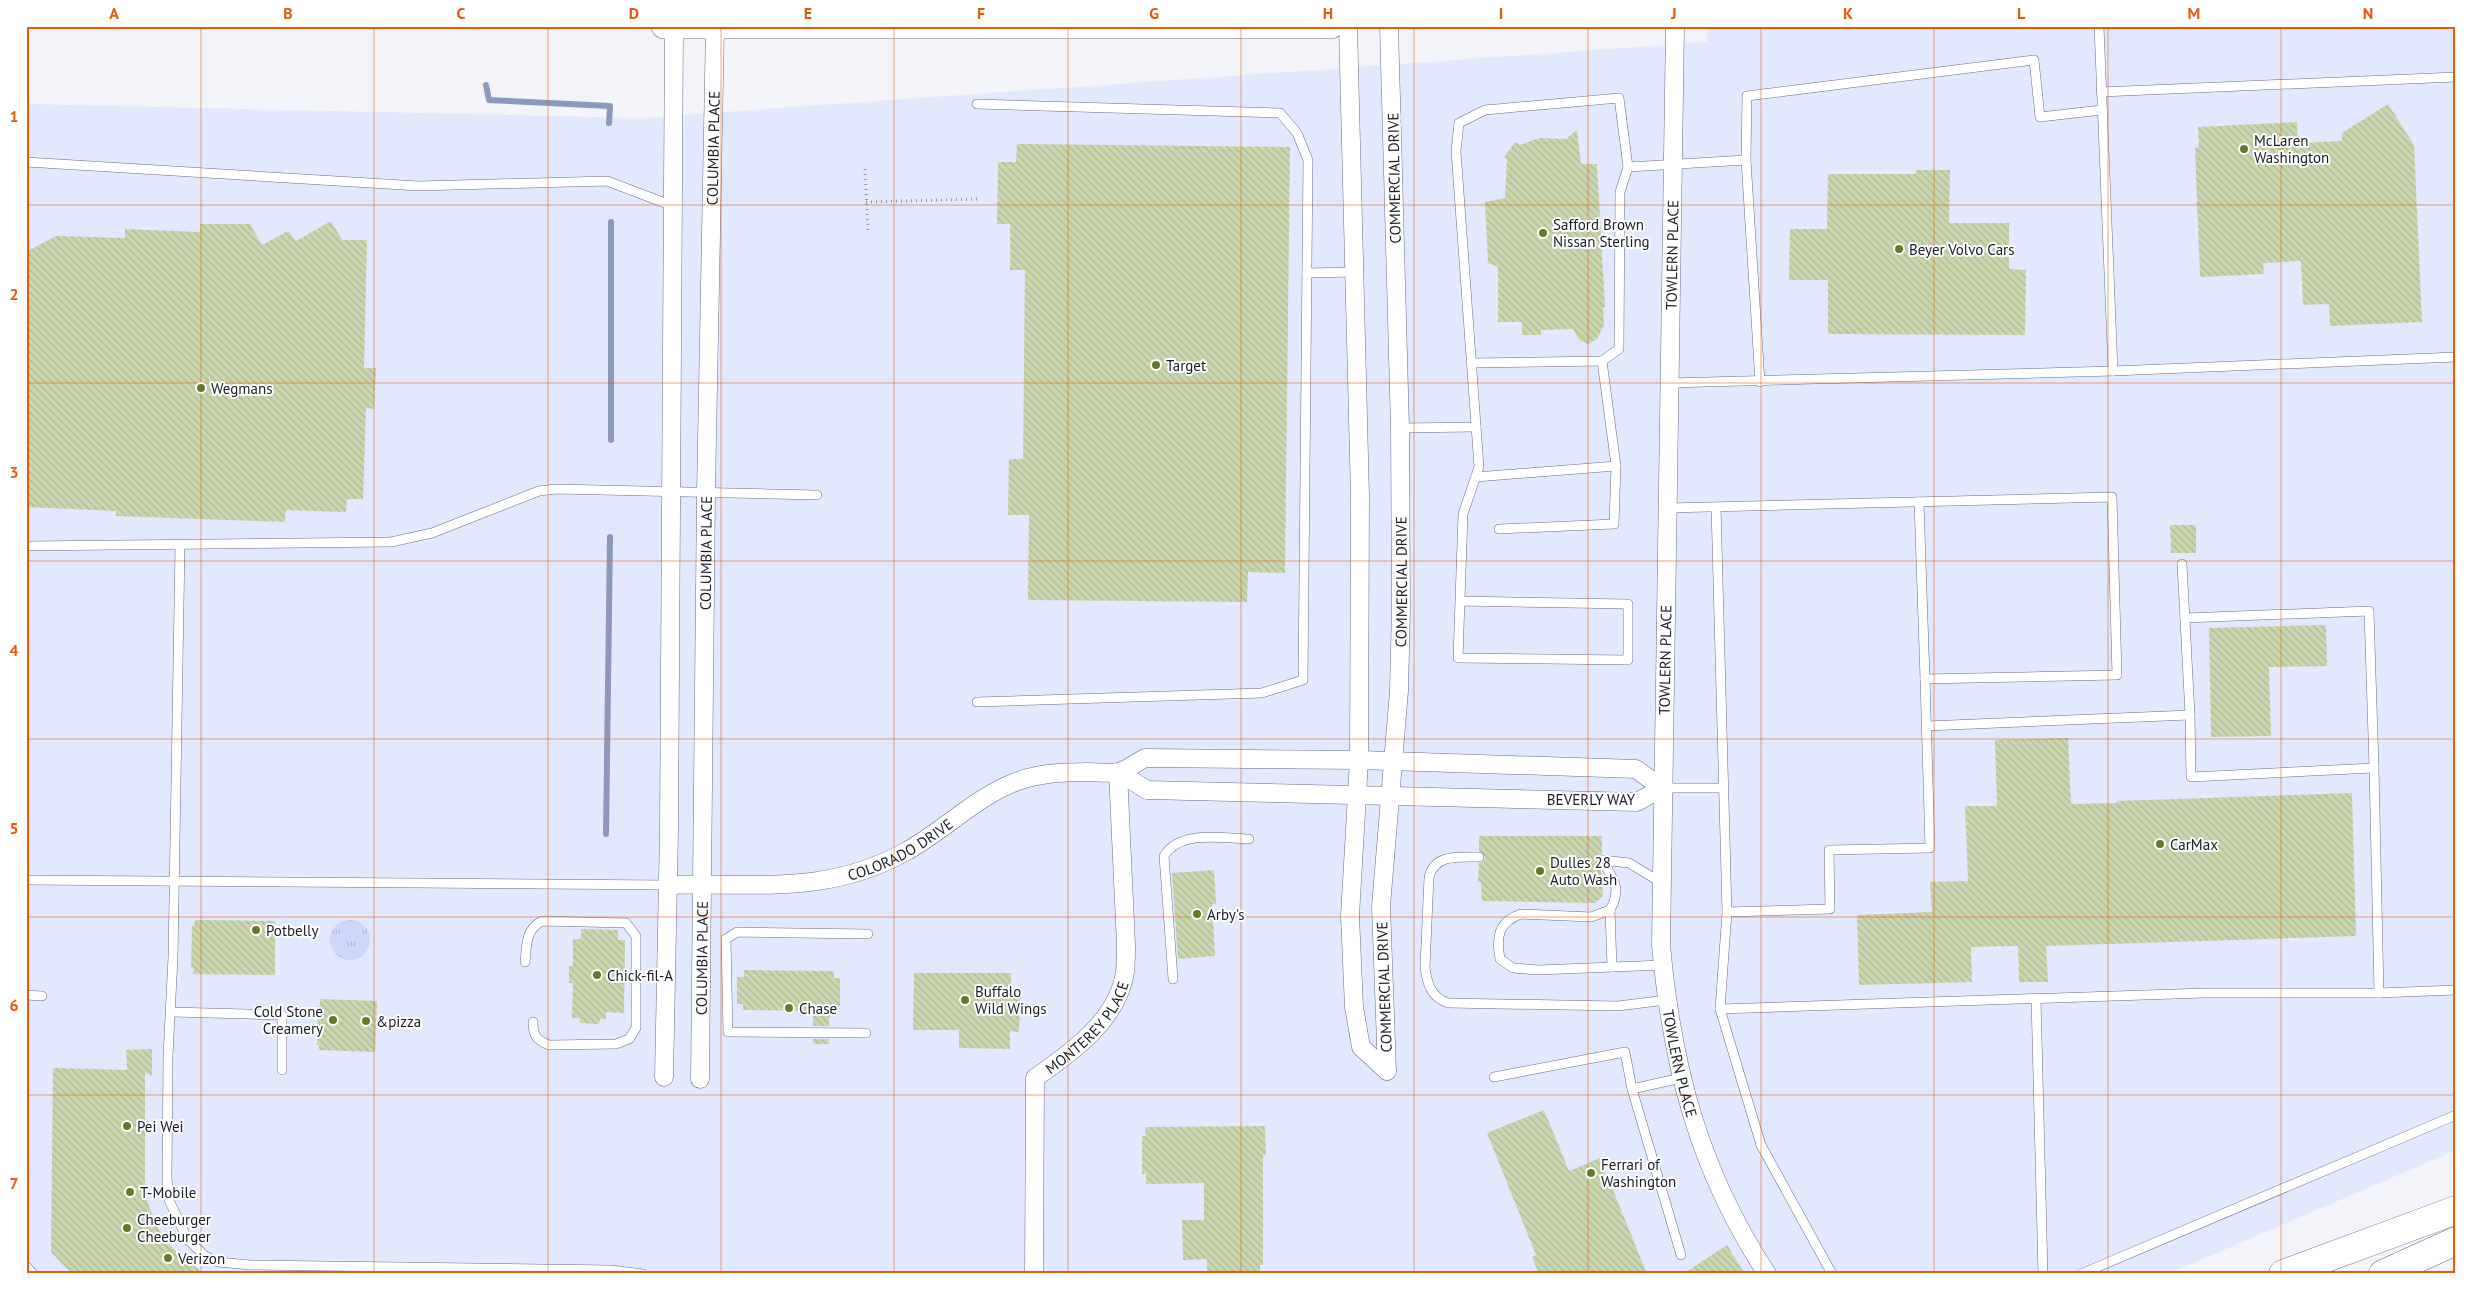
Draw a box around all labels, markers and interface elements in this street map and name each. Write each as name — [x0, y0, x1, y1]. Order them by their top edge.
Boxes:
text: A — [109, 3, 119, 23]
text: B — [283, 3, 293, 23]
text: C — [457, 3, 466, 23]
text: D — [629, 3, 639, 23]
text: E — [804, 3, 812, 23]
text: F — [977, 3, 985, 23]
text: G — [1149, 3, 1159, 23]
text: H — [1323, 3, 1333, 23]
text: I — [1499, 3, 1503, 23]
text: J — [1670, 3, 1677, 23]
text: K — [1843, 3, 1853, 23]
text: L — [2017, 3, 2026, 23]
text: M — [2188, 3, 2200, 23]
text: N — [2363, 3, 2373, 23]
street label: COLUMBIA PLACE — [702, 91, 723, 206]
text: 1 — [9, 106, 19, 126]
street label: COMMERCIAL DRIVE — [1383, 112, 1405, 244]
place label: McLaren Washington — [2254, 131, 2329, 167]
marker: McLaren Washington — [2238, 143, 2250, 155]
street label: TOWLERN PLACE — [1662, 200, 1682, 310]
place label: Safford Brown Nissan Sterling — [1553, 215, 1650, 251]
marker: Safford Brown Nissan Sterling — [1537, 227, 1549, 239]
place label: Beyer Volvo Cars — [1909, 240, 2015, 259]
marker: Beyer Volvo Cars — [1893, 243, 1905, 255]
text: 2 — [9, 284, 19, 304]
place label: Target — [1166, 356, 1206, 375]
marker: Target — [1150, 359, 1162, 371]
place label: Wegmans — [211, 379, 272, 398]
marker: Wegmans — [195, 382, 207, 394]
text: 3 — [9, 462, 19, 482]
street label: COLUMBIA PLACE — [695, 496, 715, 610]
street label: COMMERCIAL DRIVE — [1391, 516, 1411, 648]
street label: TOWLERN PLACE — [1655, 605, 1675, 715]
text: 4 — [9, 640, 19, 660]
street label: BEVERLY WAY — [1547, 790, 1636, 809]
street label: COLORADO DRIVE — [845, 814, 956, 884]
text: 5 — [9, 818, 19, 838]
place label: CarMax — [2170, 835, 2218, 854]
marker: CarMax — [2154, 838, 2166, 850]
place label: Dulles 28 Auto Wash — [1550, 853, 1617, 889]
marker: Dulles 28 Auto Wash — [1534, 865, 1546, 877]
street label: COLUMBIA PLACE — [691, 901, 711, 1015]
place label: Arby's — [1207, 905, 1244, 924]
marker: Arby's — [1191, 908, 1203, 920]
place label: Potbelly — [266, 921, 318, 940]
street label: COMMERCIAL DRIVE — [1372, 921, 1396, 1053]
marker: Potbelly — [250, 924, 262, 936]
place label: Chick-fil-A — [607, 966, 673, 985]
marker: Chick-fil-A — [591, 969, 603, 981]
street label: MONTEREY PLACE — [1041, 979, 1132, 1077]
place label: Buffalo Wild Wings — [975, 982, 1047, 1018]
marker: Buffalo Wild Wings — [959, 994, 971, 1006]
text: 6 — [9, 995, 19, 1015]
place label: Chase — [799, 999, 837, 1018]
place label: Cold Stone Creamery — [254, 1002, 323, 1038]
marker: Chase — [783, 1002, 795, 1014]
street label: TOWLERN PLACE — [1659, 1008, 1702, 1120]
place label: &pizza — [376, 1012, 421, 1031]
marker: Cold Stone Creamery — [327, 1014, 339, 1026]
marker: &pizza — [360, 1015, 372, 1027]
place label: Pei Wei — [137, 1117, 184, 1136]
marker: Pei Wei — [121, 1120, 133, 1132]
place label: Ferrari of Washington — [1601, 1155, 1676, 1191]
marker: Ferrari of Washington — [1585, 1167, 1597, 1179]
text: 7 — [9, 1173, 19, 1193]
place label: T-Mobile — [140, 1183, 197, 1202]
marker: T-Mobile — [124, 1186, 136, 1198]
place label: Cheeburger Cheeburger — [137, 1210, 211, 1246]
marker: Cheeburger Cheeburger — [121, 1222, 133, 1234]
place label: Verizon — [177, 1249, 225, 1268]
marker: Verizon — [162, 1252, 174, 1264]

